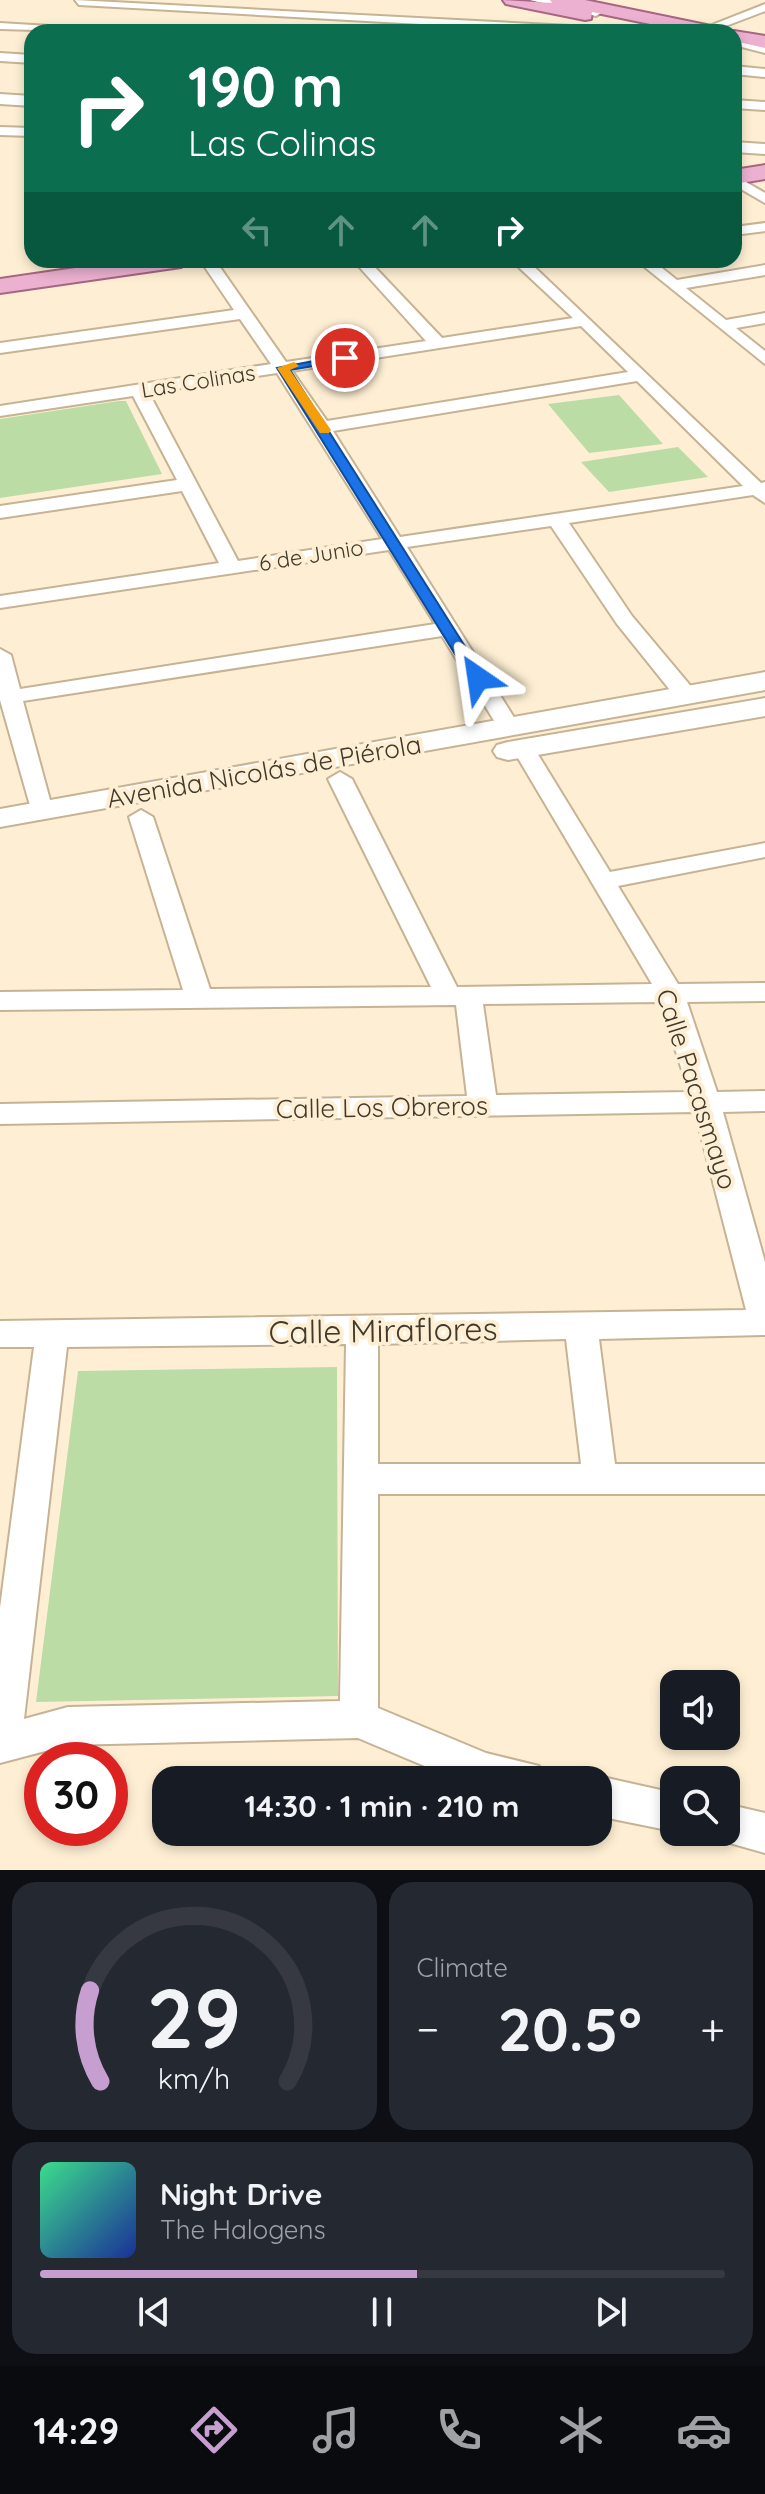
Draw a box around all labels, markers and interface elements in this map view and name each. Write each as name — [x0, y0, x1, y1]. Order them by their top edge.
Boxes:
text: 190 m — [188, 51, 343, 121]
icon: right — [56, 56, 160, 160]
text: Las Colinas — [188, 120, 376, 165]
icon: left — [235, 208, 279, 252]
icon: ahead — [319, 208, 363, 252]
icon: ahead — [403, 208, 447, 252]
icon: right — [487, 208, 531, 252]
pin — [311, 324, 379, 392]
icon: arrive — [323, 336, 367, 380]
street label: Las Colinas — [139, 358, 257, 404]
street label: 6 de Junio — [257, 533, 365, 577]
position arrow — [436, 636, 520, 720]
street label: Avenida Nicolás de Piérola — [104, 727, 424, 815]
street label: Calle Pacasmayo — [649, 985, 745, 1193]
street label: Calle Los Obreros — [276, 1089, 488, 1125]
street label: Calle Miraflores — [268, 1308, 498, 1352]
map controls — [660, 1670, 740, 1846]
button: sound — [660, 1670, 740, 1750]
speed limit sign: 30 — [24, 1742, 128, 1846]
button: search — [660, 1766, 740, 1846]
text: 14:30 · 1 min · 210 m — [245, 1787, 519, 1825]
text: Climate — [417, 1951, 508, 1984]
text: 29 — [147, 1965, 242, 2069]
text: 20.5° — [498, 1991, 642, 2066]
text: − — [417, 2001, 439, 2056]
text: + — [700, 2001, 725, 2056]
text: km/h — [158, 2060, 231, 2096]
text: Night Drive — [160, 2175, 322, 2213]
text: The Halogens — [160, 2213, 326, 2246]
icon: previous — [132, 2290, 176, 2334]
icon: pause — [360, 2290, 404, 2334]
icon: next — [589, 2290, 633, 2334]
icon: directions — [186, 2402, 242, 2458]
icon: music — [308, 2402, 364, 2458]
icon: phone — [431, 2402, 487, 2458]
icon: climate — [553, 2402, 609, 2458]
icon: car — [676, 2402, 732, 2458]
text: 14:29 — [33, 2408, 119, 2453]

